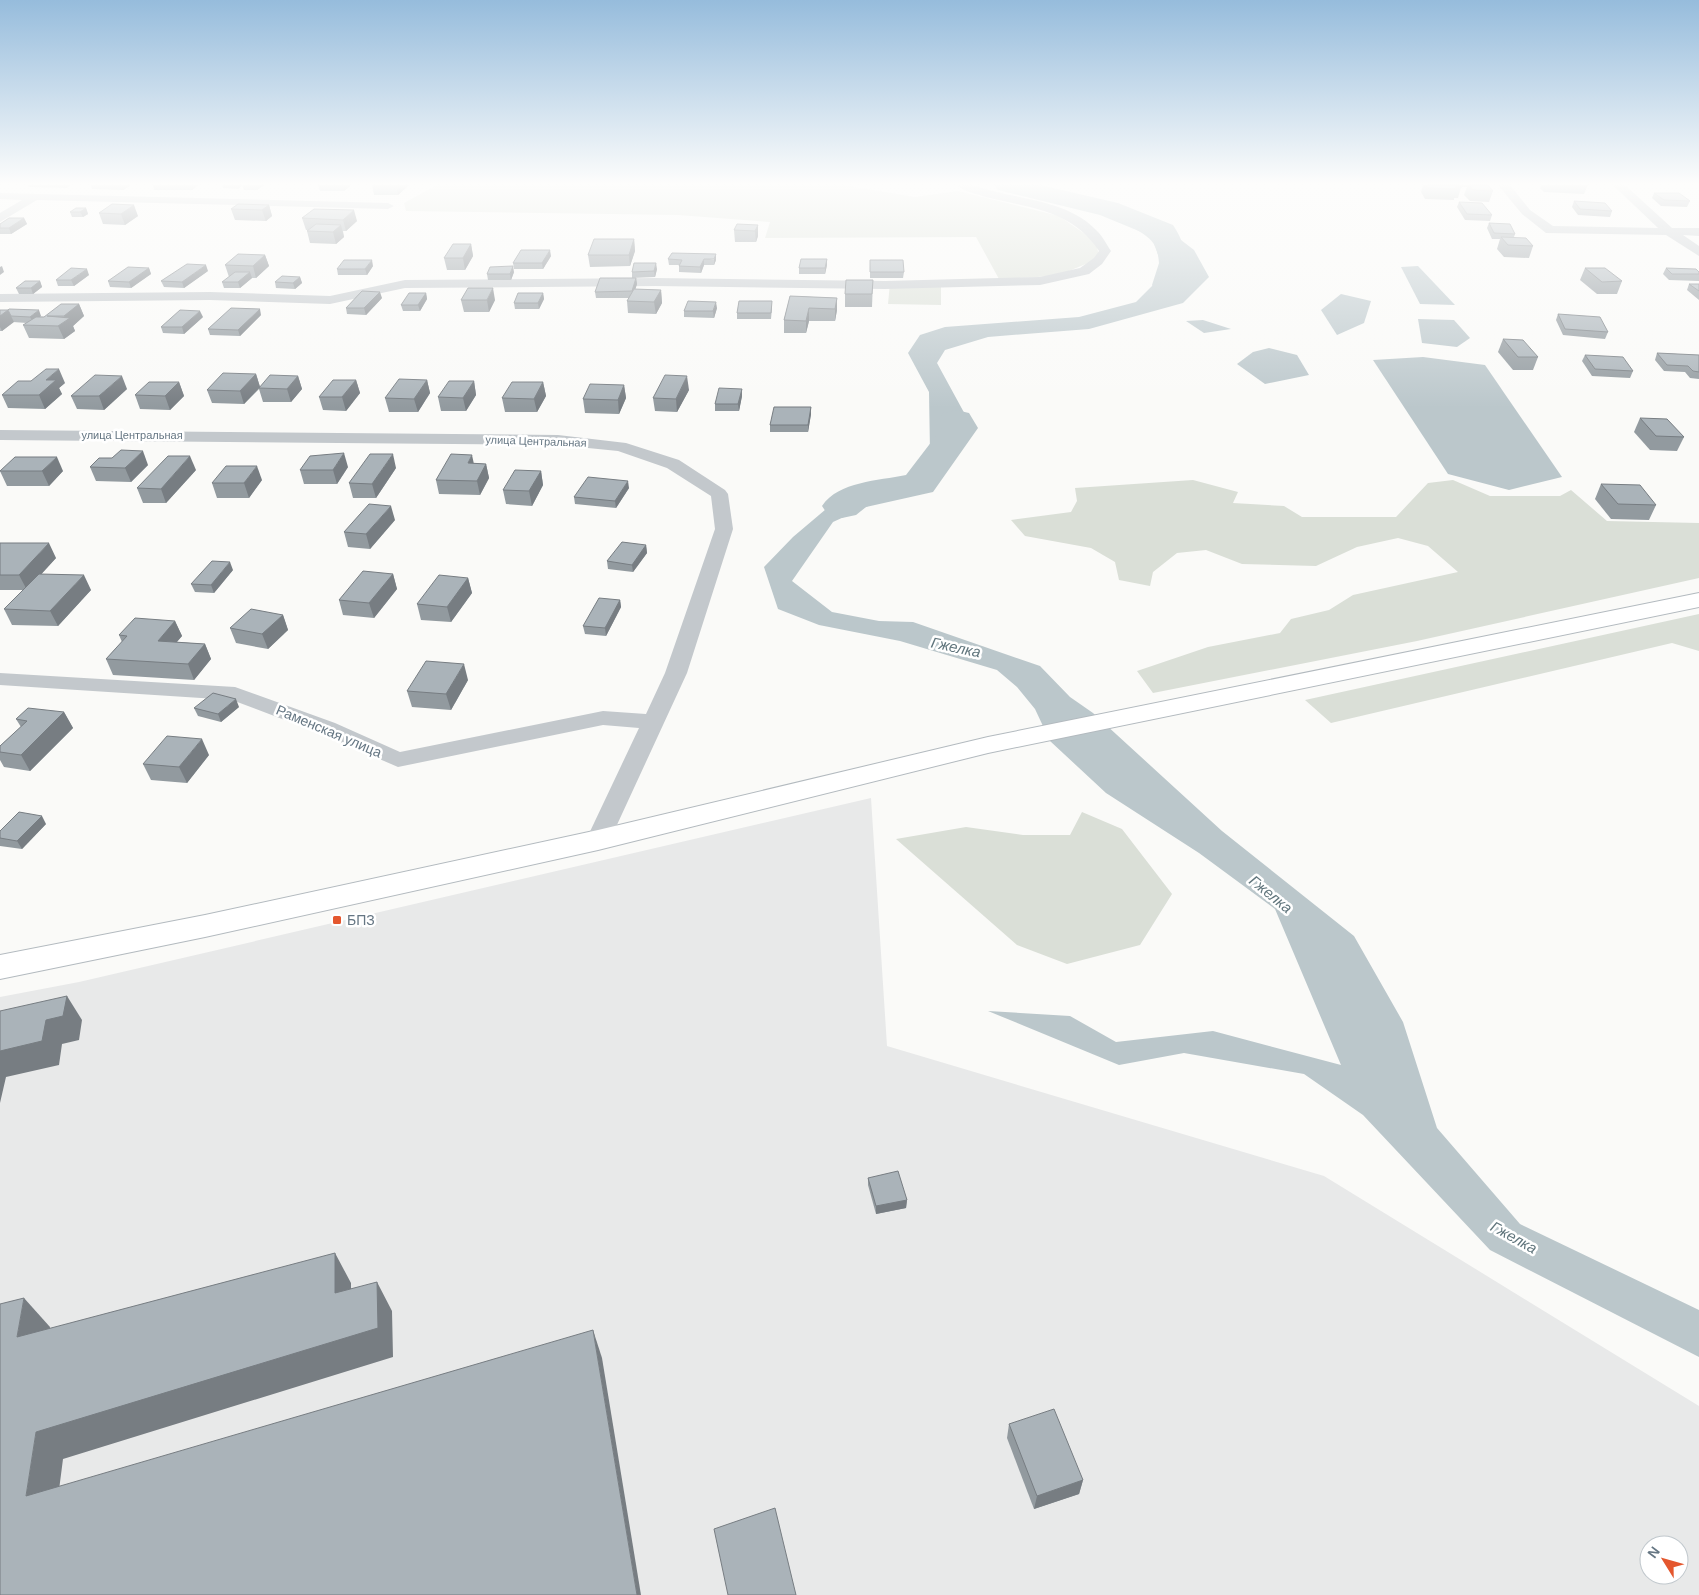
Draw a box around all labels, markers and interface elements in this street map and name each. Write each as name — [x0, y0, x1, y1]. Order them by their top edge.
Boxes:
street label: улица Центральная — [81, 429, 183, 441]
street label: улица Центральная — [485, 433, 587, 449]
water label: Гжелка — [930, 633, 982, 661]
street label: Раменская улица — [274, 702, 384, 761]
water label: Гжелка — [1246, 872, 1296, 916]
place label: БПЗ — [347, 912, 375, 928]
marker: БПЗ — [331, 914, 343, 926]
water label: Гжелка — [1488, 1217, 1540, 1257]
north arrow — [1639, 1535, 1689, 1585]
text: N — [1644, 1543, 1663, 1561]

